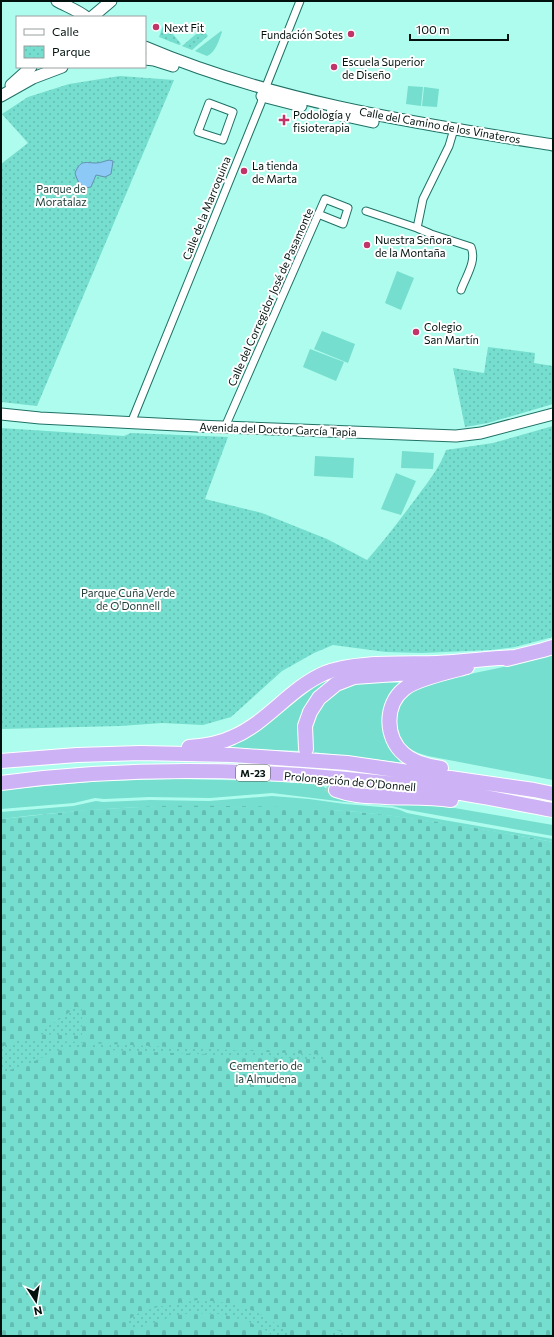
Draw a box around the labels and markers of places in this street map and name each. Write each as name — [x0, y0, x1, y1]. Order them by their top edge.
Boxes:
place label: Next Fit — [164, 21, 205, 34]
marker: Next Fit — [151, 22, 161, 32]
place label: Fundación Sotes — [261, 28, 343, 41]
marker: Fundación Sotes — [346, 29, 356, 39]
place label: Escuela Superior de Diseño — [342, 55, 425, 81]
marker: Escuela Superior de Diseño — [329, 62, 339, 72]
place label: Podología y fisioterapia — [293, 108, 351, 134]
marker: Podología y fisioterapia — [278, 114, 290, 126]
place label: La tienda de Marta — [252, 159, 298, 185]
marker: La tienda de Marta — [239, 166, 249, 176]
place label: Nuestra Señora de la Montaña — [375, 233, 452, 259]
marker: Nuestra Señora de la Montaña — [362, 240, 372, 250]
place label: Colegio San Martín — [424, 320, 479, 346]
marker: Colegio San Martín — [411, 327, 421, 337]

